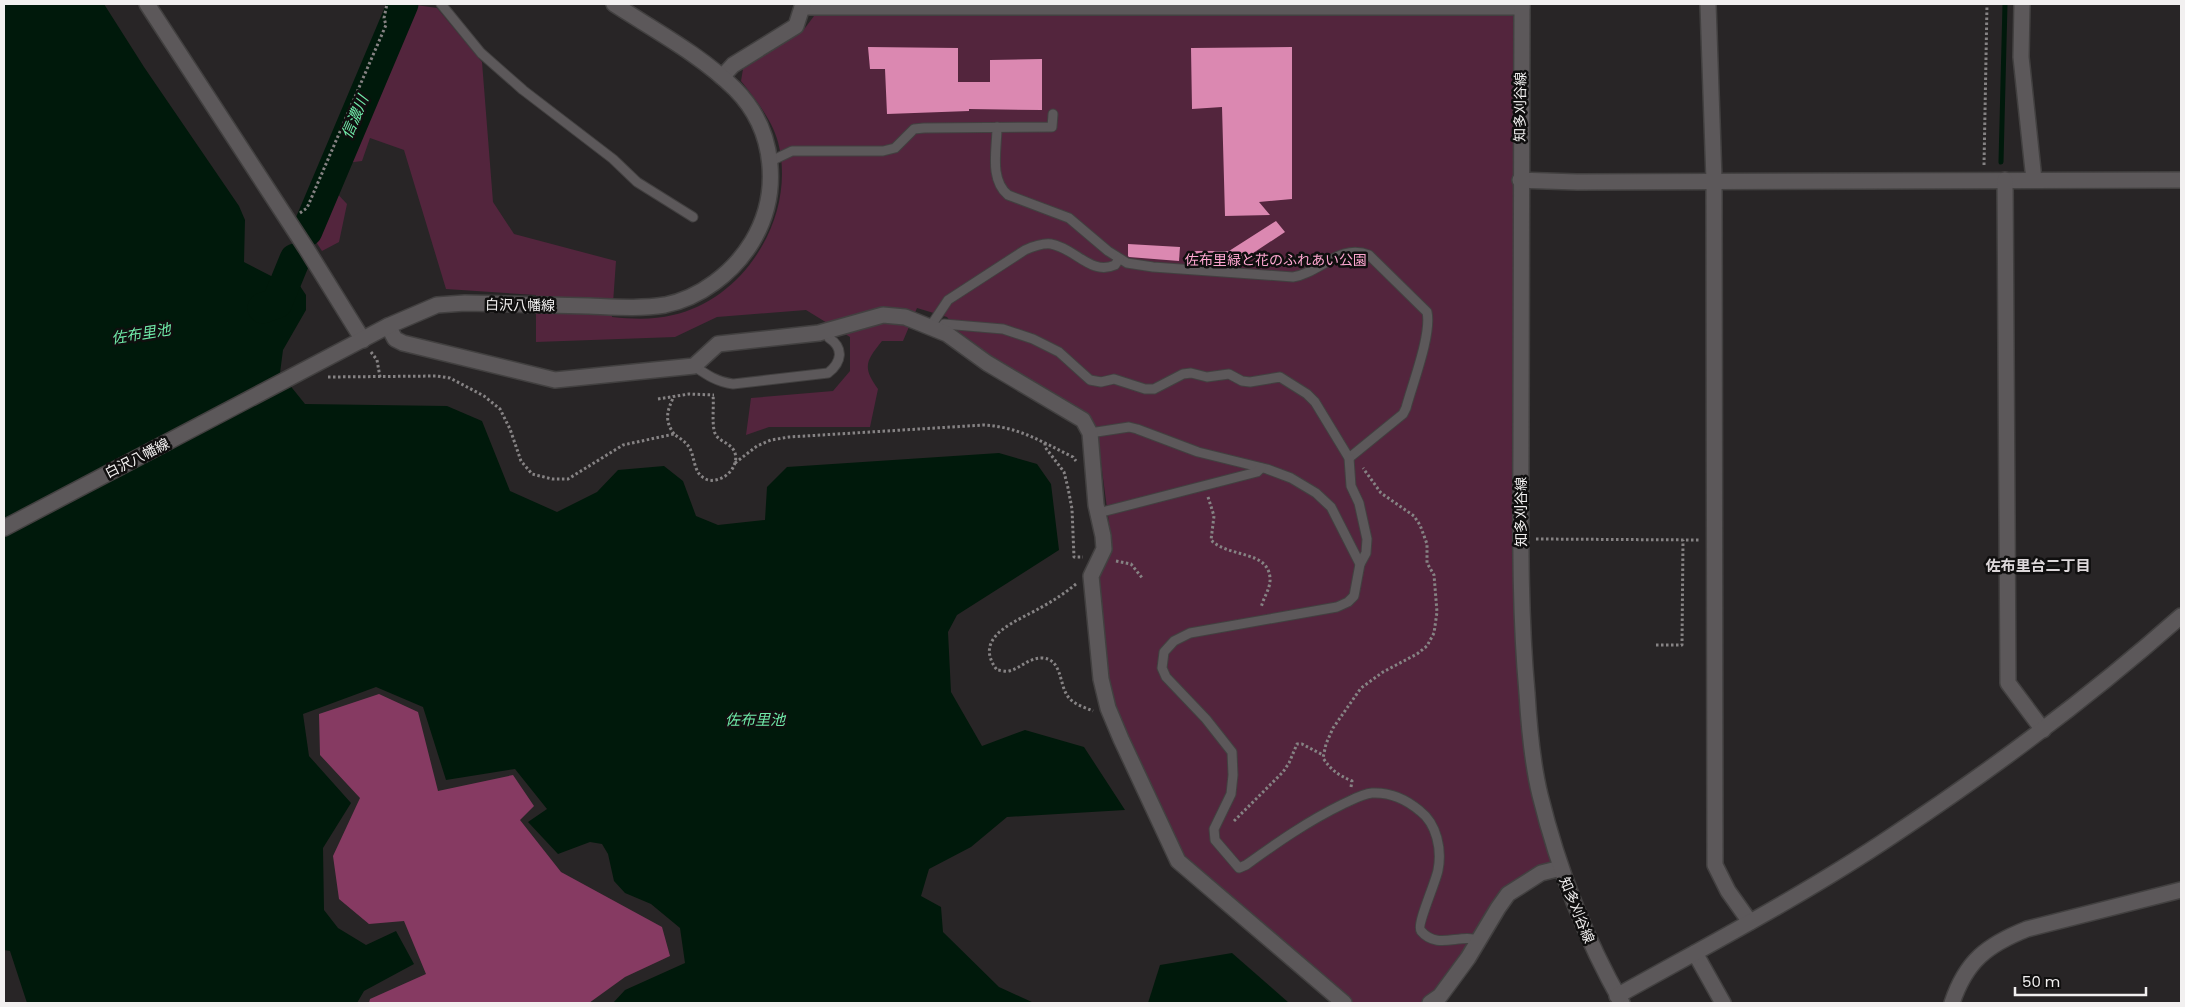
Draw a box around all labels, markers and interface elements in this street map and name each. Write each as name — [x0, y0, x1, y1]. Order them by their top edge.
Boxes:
street label: 知多刈谷線 — [1509, 72, 1531, 142]
water label: 信濃川 — [336, 90, 374, 142]
park label: 佐布里緑と花のふれあい公園 — [1185, 250, 1367, 270]
street label: 白沢八幡線 — [485, 294, 555, 316]
water label: 佐布里池 — [110, 318, 174, 349]
street label: 白沢八幡線 — [101, 433, 173, 483]
street label: 知多刈谷線 — [1511, 477, 1531, 547]
district label: 佐布里台二丁目 — [1985, 555, 2091, 576]
water label: 佐布里池 — [725, 709, 787, 730]
street label: 知多刈谷線 — [1555, 874, 1599, 946]
scale bar — [2015, 964, 2146, 996]
text: 50 m — [2022, 971, 2060, 992]

